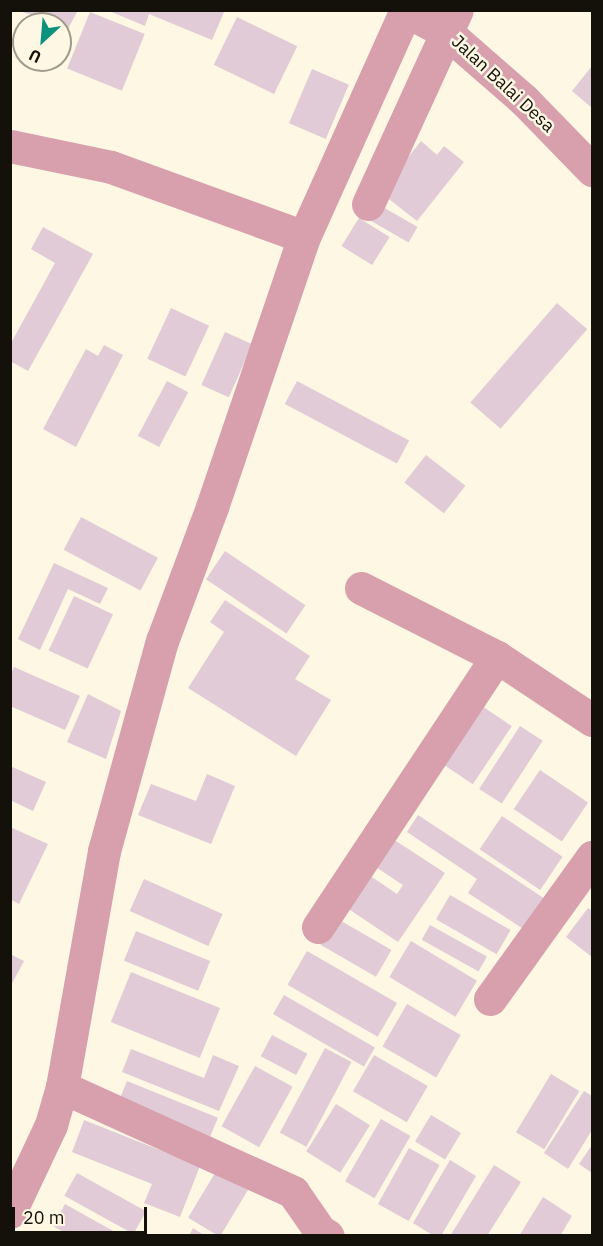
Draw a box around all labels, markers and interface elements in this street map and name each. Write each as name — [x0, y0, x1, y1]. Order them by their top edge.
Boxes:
north arrow — [12, 12, 72, 72]
street label: Jalan Balai Desa — [447, 31, 559, 137]
text: U — [26, 45, 44, 68]
scale bar — [15, 1195, 150, 1233]
text: 20 m — [23, 1206, 65, 1229]

